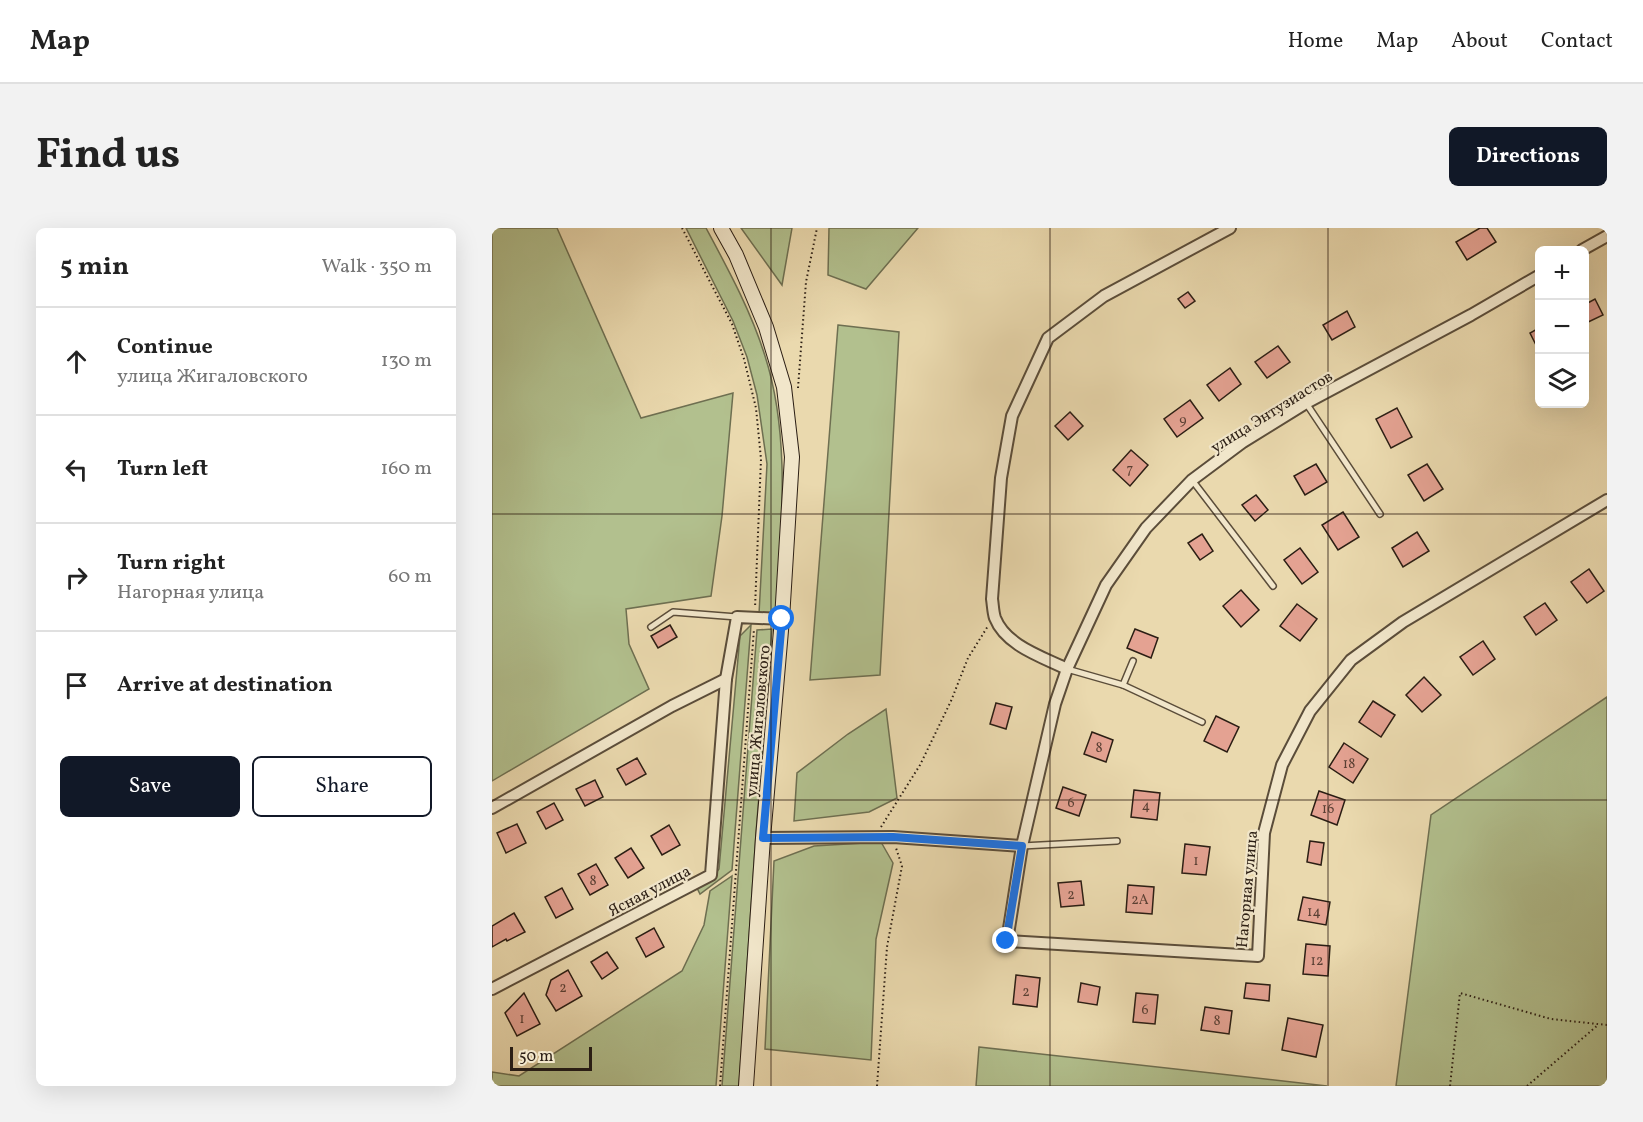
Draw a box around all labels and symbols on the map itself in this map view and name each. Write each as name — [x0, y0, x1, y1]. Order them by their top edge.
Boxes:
street label: улица Энтузиастов — [1207, 366, 1337, 459]
house number: 9 — [1179, 411, 1187, 430]
house number: 7 — [1127, 460, 1134, 479]
route start — [768, 605, 794, 631]
street label: улица Жигаловского — [741, 644, 777, 798]
house number: 8 — [1095, 739, 1103, 758]
house number: 18 — [1343, 755, 1355, 774]
house number: 6 — [1067, 794, 1075, 813]
house number: 4 — [1142, 797, 1150, 816]
house number: 16 — [1322, 800, 1334, 819]
street label: Нагорная улица — [1232, 829, 1264, 949]
house number: 1 — [1193, 852, 1199, 871]
street label: Ясная улица — [605, 861, 695, 923]
house number: 8 — [589, 872, 597, 891]
house number: 2 — [1067, 886, 1075, 905]
house number: 2А — [1131, 891, 1149, 910]
house number: 14 — [1307, 903, 1321, 922]
route end — [992, 927, 1018, 953]
house number: 12 — [1311, 952, 1323, 971]
house number: 2 — [559, 979, 567, 998]
house number: 2 — [1022, 983, 1030, 1002]
house number: 6 — [1141, 1001, 1149, 1020]
house number: 1 — [519, 1010, 525, 1029]
house number: 8 — [1213, 1012, 1221, 1031]
scale bar — [510, 1044, 592, 1072]

